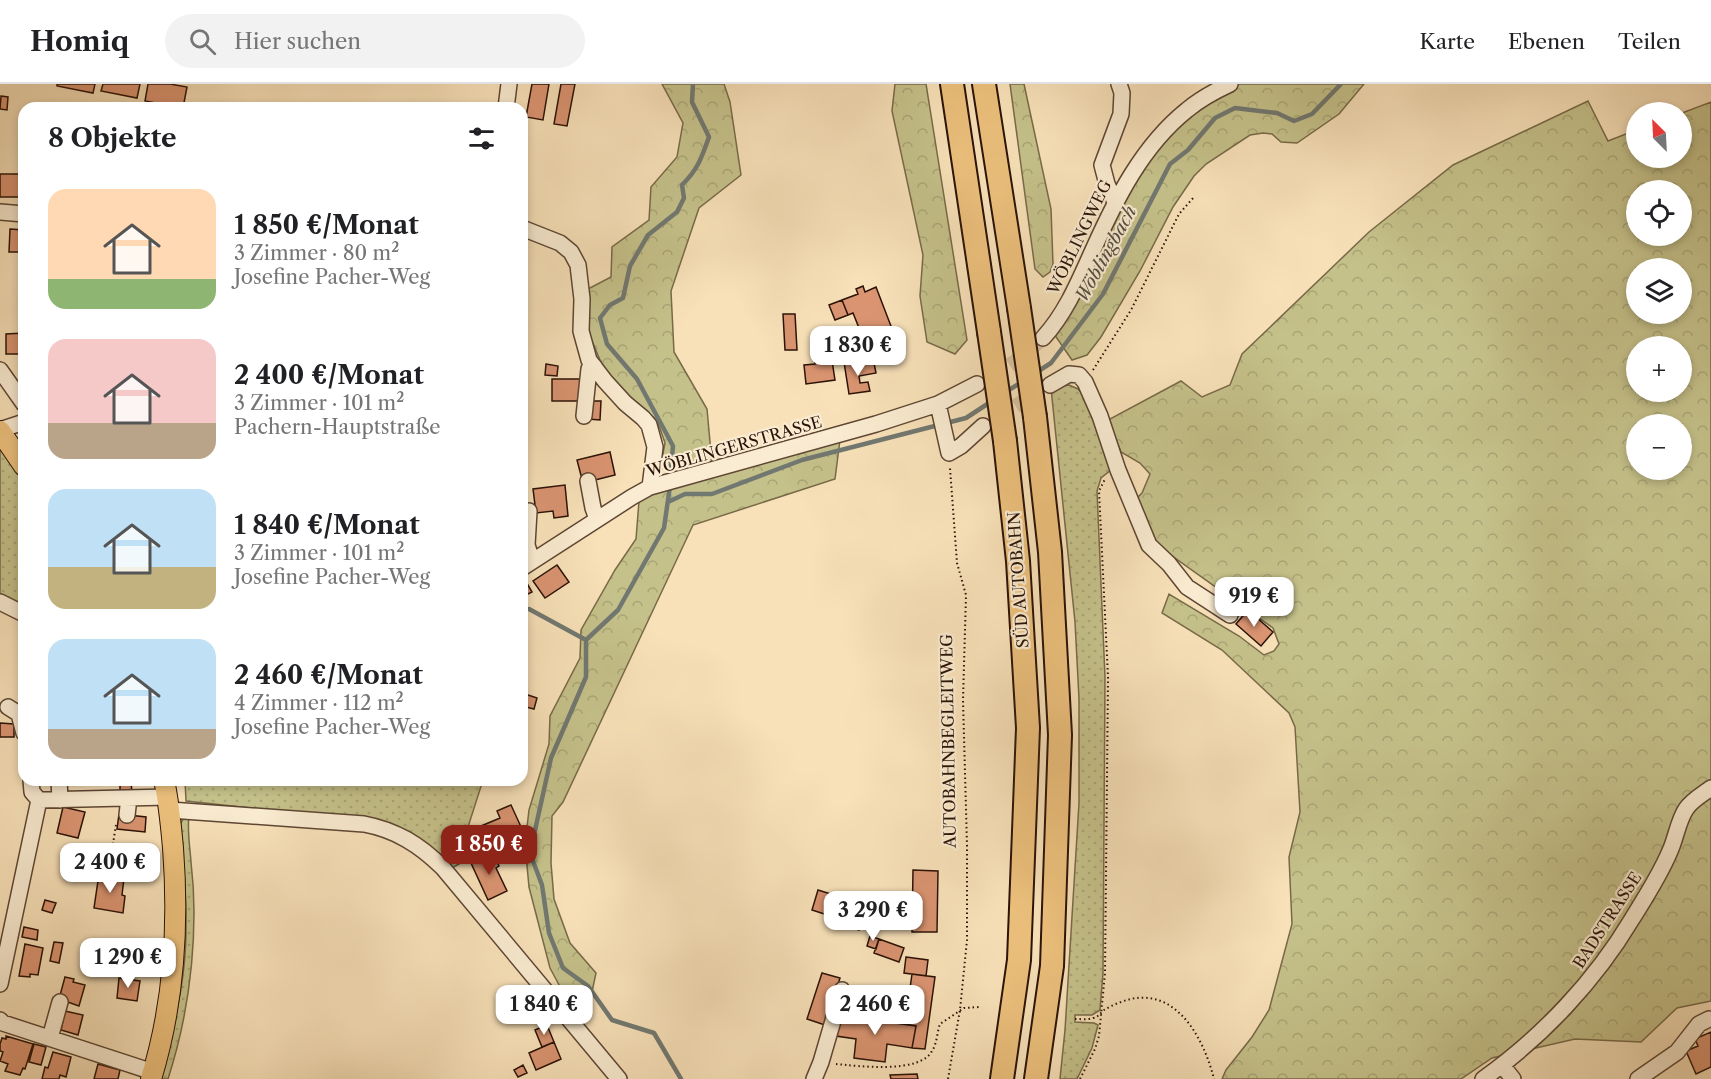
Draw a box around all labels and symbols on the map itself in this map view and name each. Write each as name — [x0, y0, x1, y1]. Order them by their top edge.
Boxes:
north arrow — [1626, 102, 1692, 168]
street label: WÖBLINGWEG — [1042, 176, 1115, 298]
water label: Wöblingbach — [1071, 202, 1141, 306]
pin: 1 830 € — [803, 326, 913, 377]
street label: WÖBLINGERSTRASSE — [643, 411, 824, 481]
street label: SÜD AUTOBAHN — [1003, 511, 1033, 649]
pin: 919 € — [1212, 577, 1296, 628]
street label: AUTOBAHNBEGLEITWEG — [936, 634, 960, 849]
pin: 1 850 € — [434, 825, 544, 876]
pin: 2 400 € — [55, 843, 165, 894]
street label: BADSTRASSE — [1568, 868, 1646, 972]
pin: 3 290 € — [818, 891, 928, 942]
pin: 1 290 € — [73, 938, 183, 989]
pin: 1 840 € — [489, 985, 599, 1036]
pin: 2 460 € — [820, 985, 930, 1036]

